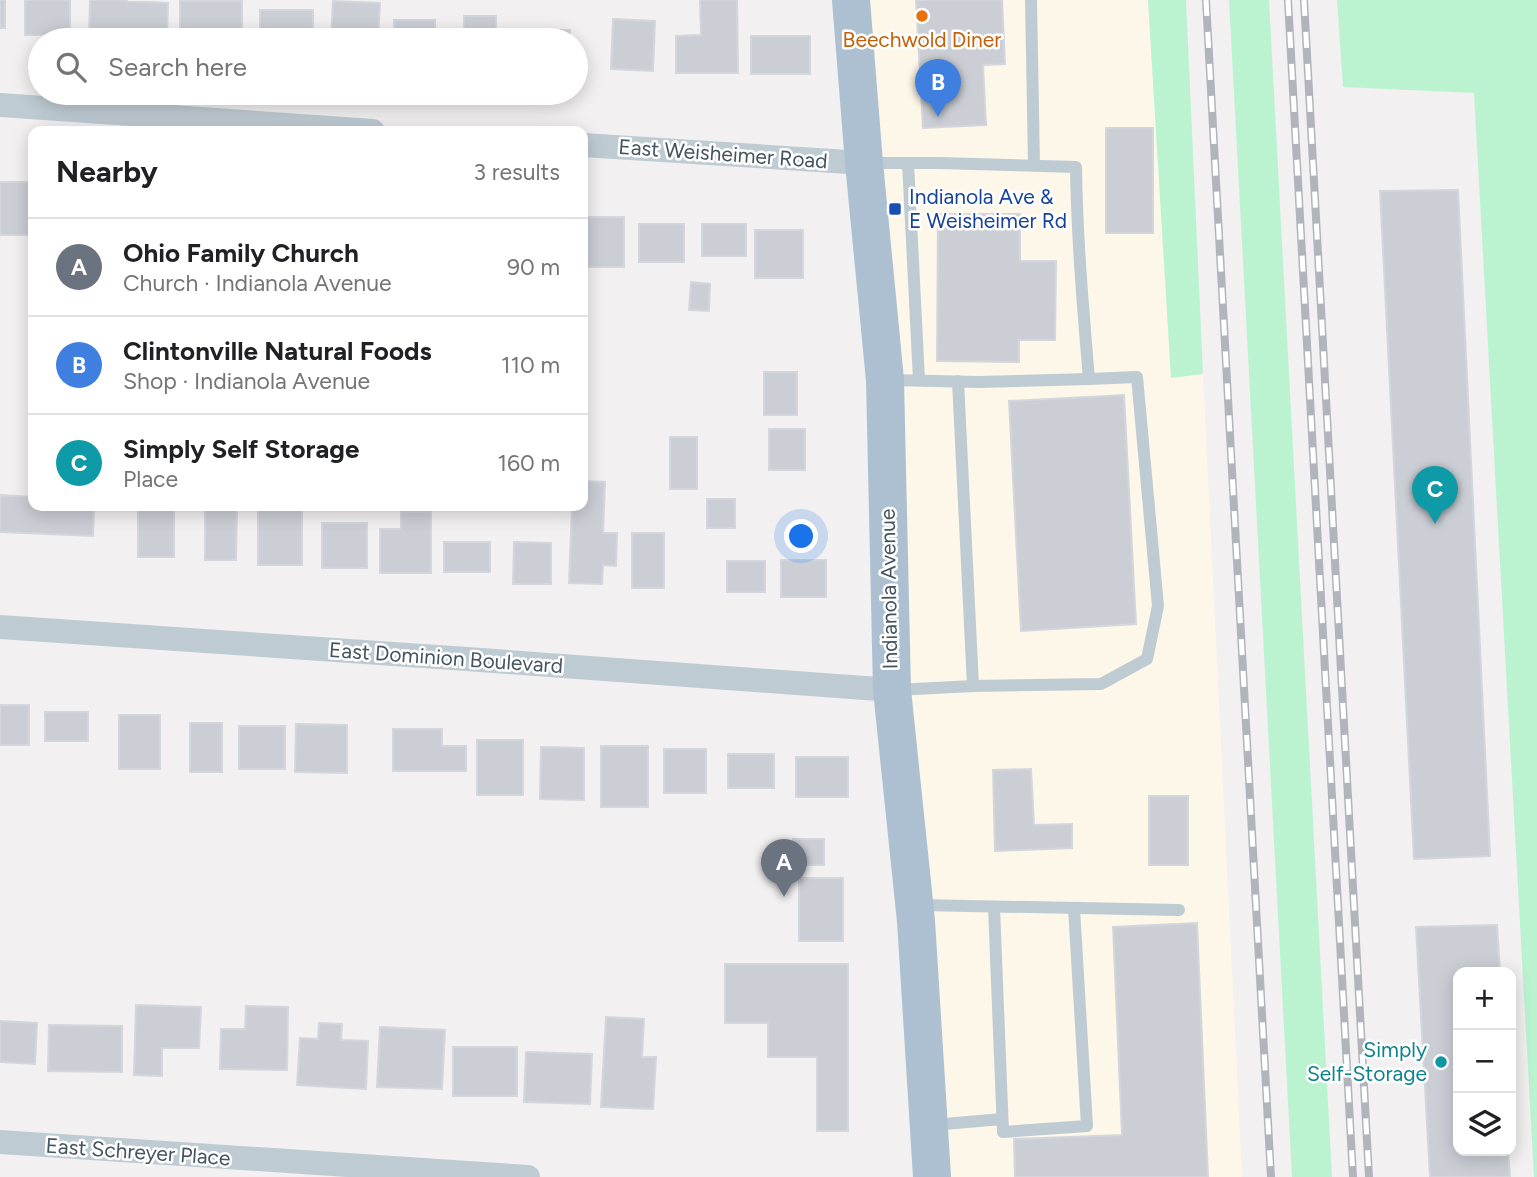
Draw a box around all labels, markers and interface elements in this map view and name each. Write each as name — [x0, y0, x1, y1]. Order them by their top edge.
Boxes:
marker: Beechwold Diner — [914, 8, 930, 24]
place label: Beechwold Diner — [843, 27, 1001, 52]
search box — [28, 28, 588, 105]
icon: search — [52, 48, 90, 86]
text: Search here — [108, 51, 247, 83]
pin: B — [915, 59, 961, 117]
street label: East Weisheimer Road — [618, 134, 828, 173]
text: Nearby — [56, 153, 158, 190]
text: 3 results — [473, 158, 560, 186]
place label: Indianola Ave & E Weisheimer Rd — [909, 184, 1067, 233]
marker: Indianola Ave & E Weisheimer Rd — [887, 201, 903, 217]
text: Ohio Family Church — [123, 237, 359, 269]
text: A — [71, 253, 87, 281]
text: 90 m — [507, 253, 560, 281]
text: Church · Indianola Avenue — [123, 269, 392, 297]
text: Clintonville Natural Foods — [123, 335, 432, 367]
text: B — [72, 351, 86, 379]
text: 110 m — [501, 351, 560, 379]
text: Shop · Indianola Avenue — [123, 367, 370, 395]
text: Simply Self Storage — [123, 433, 359, 465]
text: C — [71, 449, 87, 477]
text: 160 m — [497, 449, 560, 477]
text: Place — [123, 465, 178, 493]
pin: C — [1412, 466, 1458, 524]
street label: Indianola Avenue — [875, 508, 902, 670]
your location — [784, 519, 818, 553]
street label: East Dominion Boulevard — [328, 637, 564, 678]
pin: A — [761, 839, 807, 897]
map controls — [1453, 967, 1516, 1156]
button: + — [1453, 967, 1516, 1030]
button: − — [1453, 1030, 1516, 1093]
place label: Simply Self-Storage — [1307, 1037, 1427, 1086]
marker: Simply Self-Storage — [1433, 1054, 1449, 1070]
button: layers — [1453, 1093, 1516, 1156]
street label: East Schreyer Place — [45, 1133, 231, 1170]

